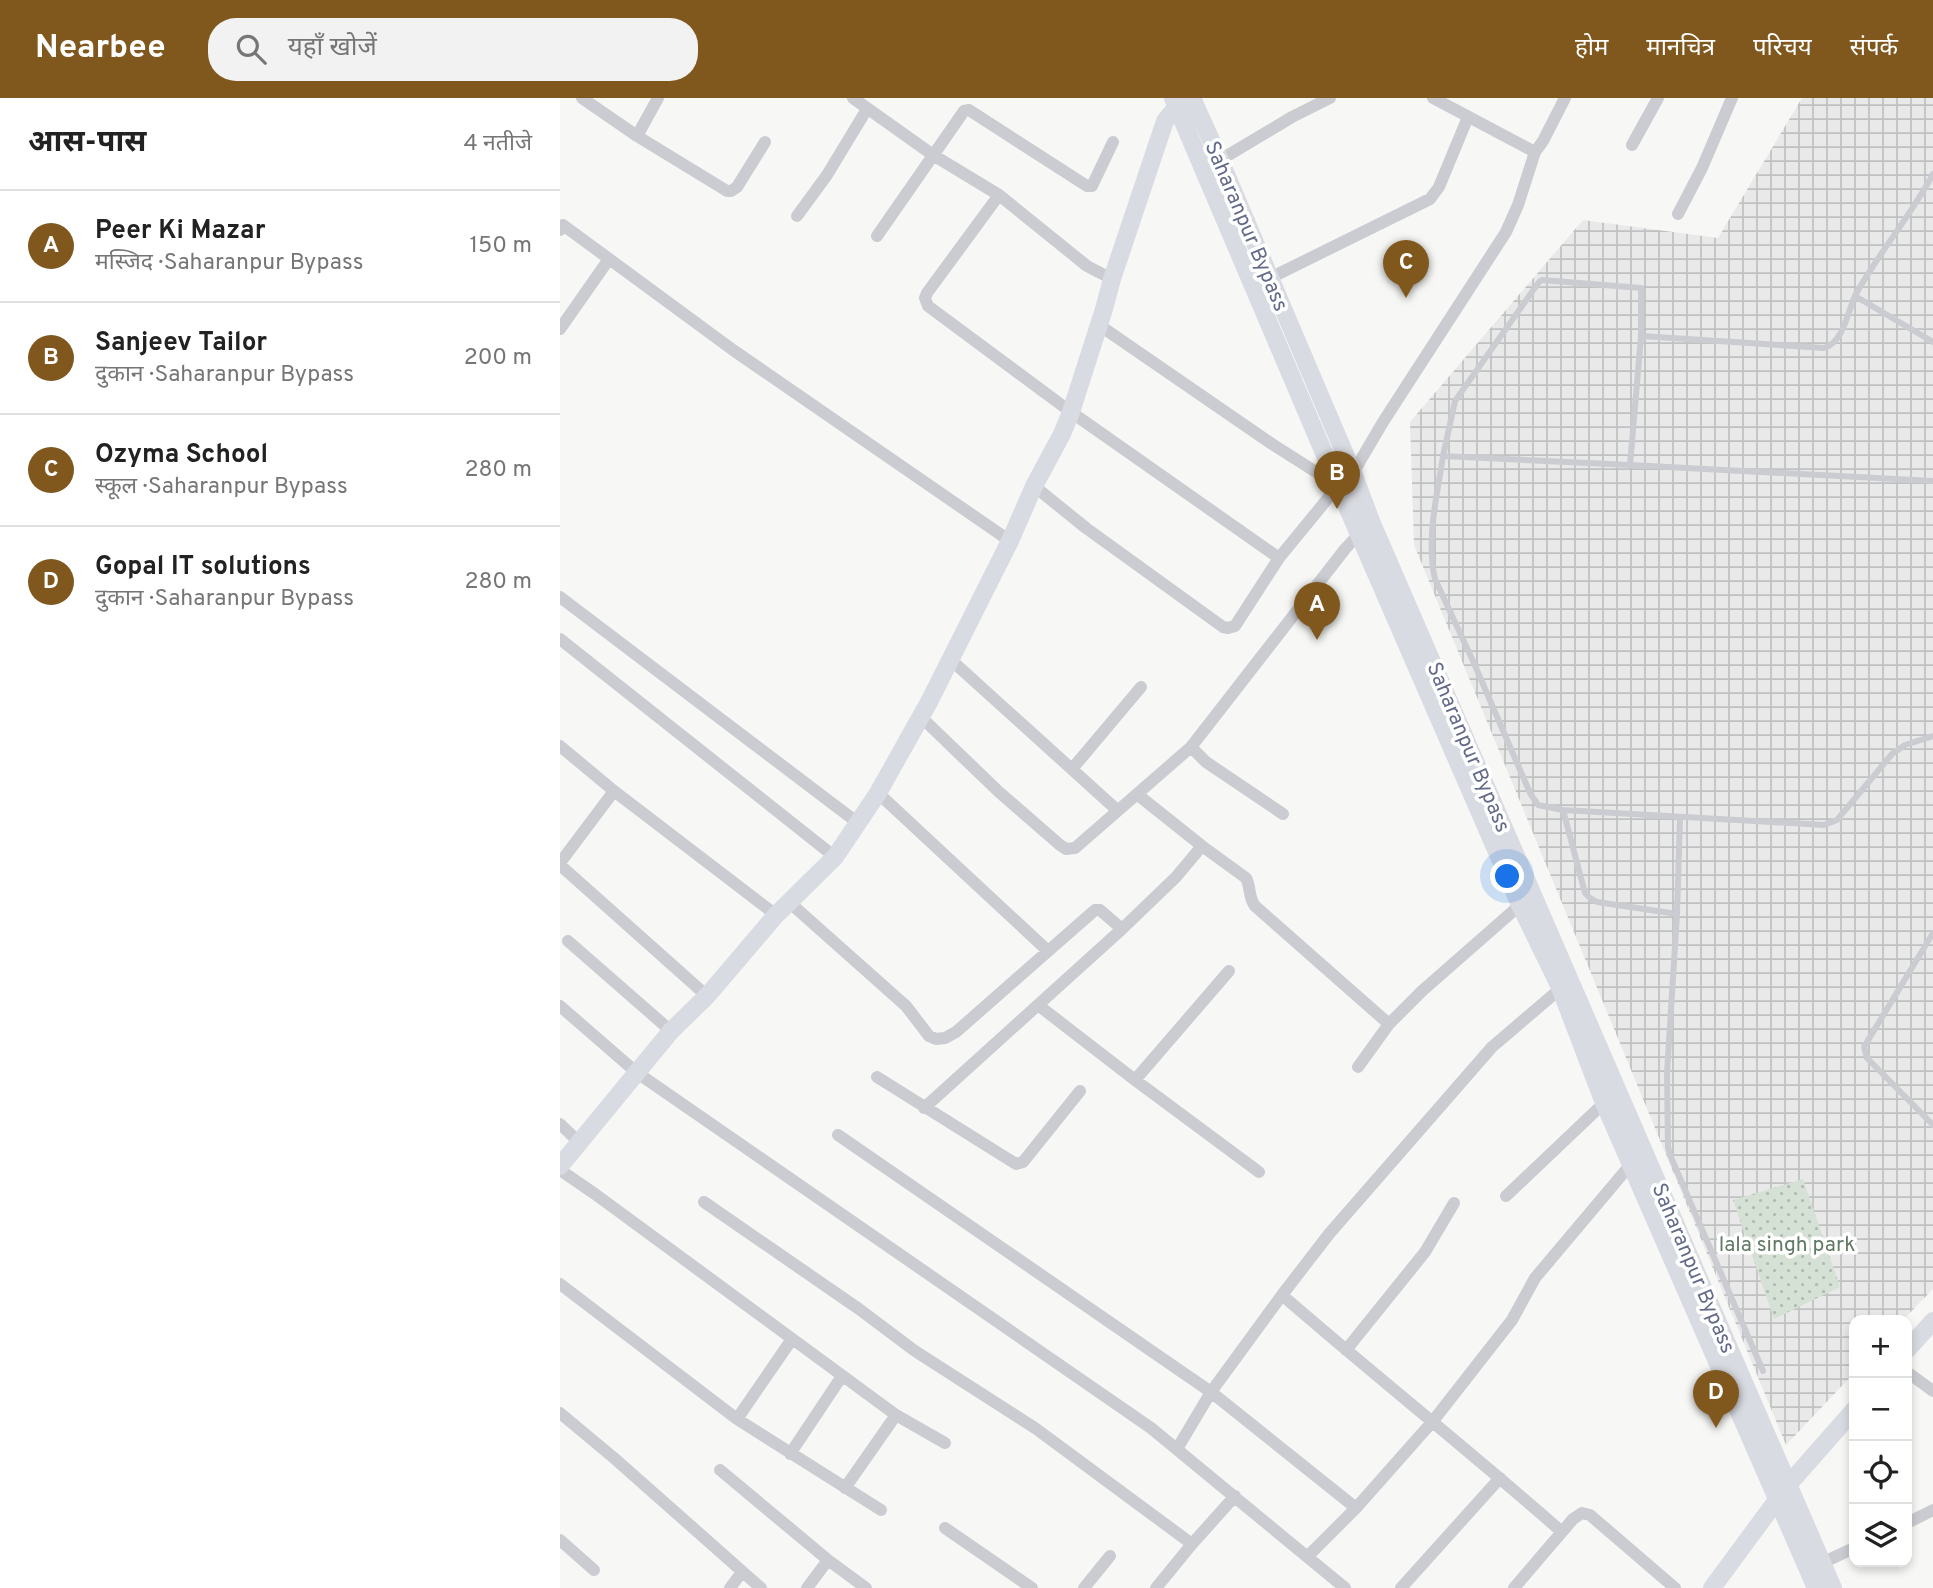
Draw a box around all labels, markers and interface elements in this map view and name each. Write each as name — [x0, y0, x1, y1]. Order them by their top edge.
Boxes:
search box — [208, 18, 698, 81]
text: Nearbee — [35, 28, 166, 70]
icon: search — [232, 30, 270, 68]
text: यहाँ खोजें — [288, 32, 377, 65]
text: होम — [1575, 34, 1608, 64]
text: मानचित्र — [1646, 34, 1715, 64]
text: परिचय — [1753, 34, 1812, 64]
text: संपर्क — [1850, 34, 1898, 64]
text: आस-पास — [28, 125, 146, 162]
text: 4 नतीजे — [463, 130, 532, 159]
street label: Saharanpur Bypass — [1198, 137, 1294, 316]
text: Peer Ki Mazar — [95, 215, 266, 248]
text: A — [43, 232, 59, 261]
text: 150 m — [470, 232, 532, 261]
pin: C — [1383, 240, 1429, 298]
text: मस्जिद · Saharanpur Bypass — [95, 249, 364, 278]
text: Sanjeev Tailor — [95, 327, 267, 360]
text: B — [43, 344, 59, 373]
text: 200 m — [464, 344, 532, 373]
text: दुकान · Saharanpur Bypass — [95, 361, 354, 390]
text: Ozyma School — [95, 439, 268, 472]
pin: B — [1314, 451, 1360, 509]
text: C — [44, 456, 58, 485]
text: 280 m — [464, 456, 532, 485]
text: स्कूल · Saharanpur Bypass — [95, 473, 348, 502]
text: Gopal IT solutions — [95, 551, 311, 584]
text: D — [43, 568, 59, 597]
text: 280 m — [464, 568, 532, 597]
pin: A — [1294, 582, 1340, 640]
text: दुकान · Saharanpur Bypass — [95, 585, 354, 614]
street label: Saharanpur Bypass — [1420, 658, 1516, 837]
your location — [1490, 859, 1524, 893]
street label: Saharanpur Bypass — [1645, 1179, 1741, 1358]
park label: lala singh park — [1719, 1232, 1855, 1259]
map controls — [1849, 1315, 1912, 1567]
button: + — [1849, 1315, 1912, 1378]
pin: D — [1693, 1370, 1739, 1428]
button: − — [1849, 1378, 1912, 1441]
button: locate — [1849, 1441, 1912, 1504]
button: layers — [1849, 1504, 1912, 1567]

